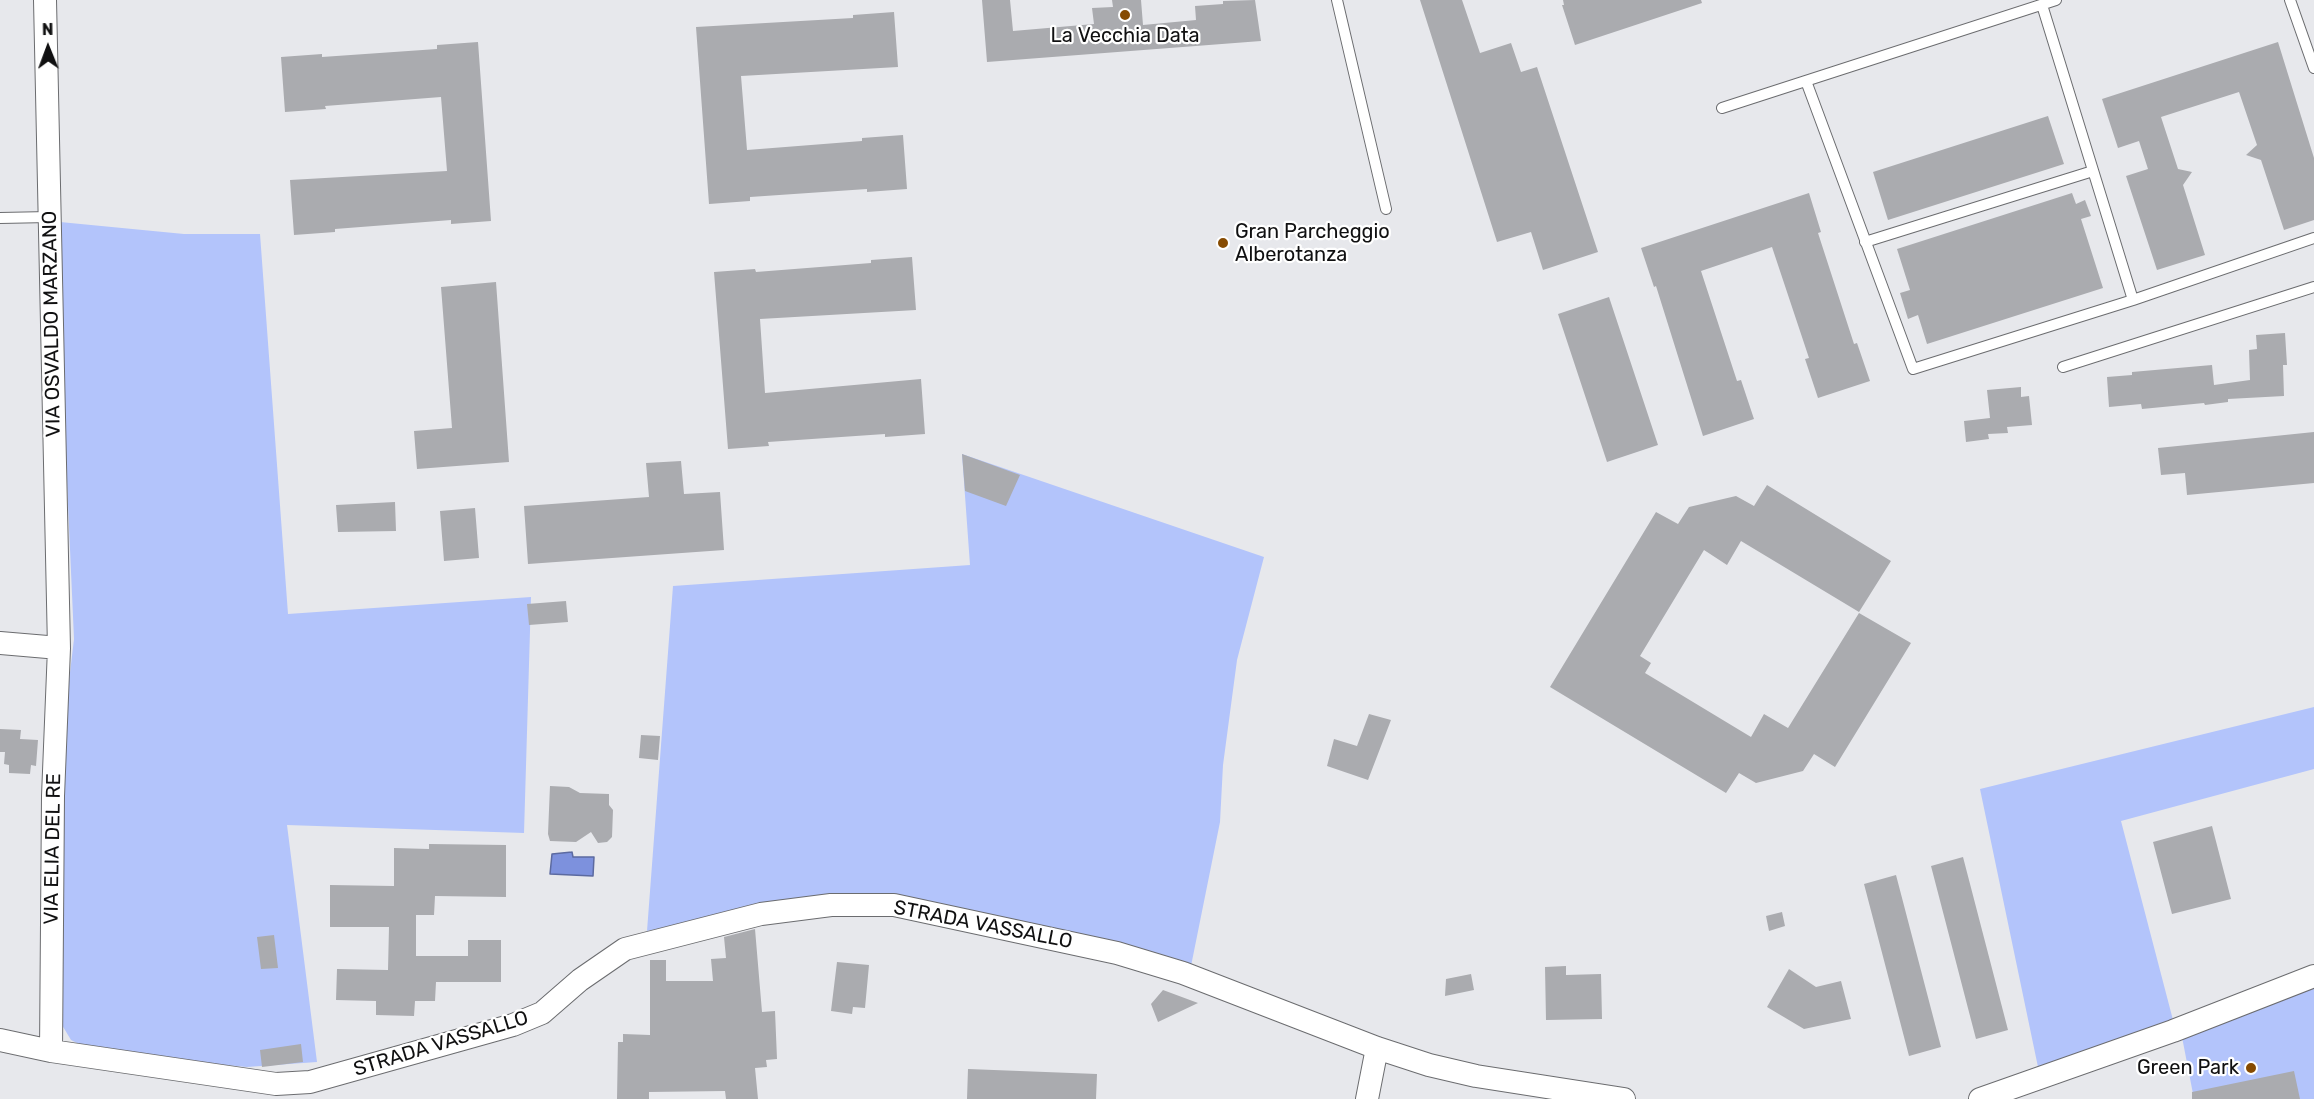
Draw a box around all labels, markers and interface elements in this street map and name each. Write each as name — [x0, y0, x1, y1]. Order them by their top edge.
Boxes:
marker: La Vecchia Data — [1118, 8, 1132, 22]
north arrow — [18, 18, 78, 78]
text: N — [42, 20, 54, 39]
place label: La Vecchia Data — [1050, 24, 1200, 48]
street label: VIA OSVALDO MARZANO — [38, 211, 66, 437]
place label: Gran Parcheggio Alberotanza — [1235, 220, 1390, 267]
marker: Gran Parcheggio Alberotanza — [1216, 236, 1230, 250]
street label: VIA ELIA DEL RE — [40, 773, 66, 925]
street label: STRADA VASSALLO — [892, 896, 1074, 954]
street label: STRADA VASSALLO — [351, 1006, 531, 1082]
place label: Green Park — [2137, 1056, 2239, 1080]
marker: Green Park — [2244, 1061, 2258, 1075]

